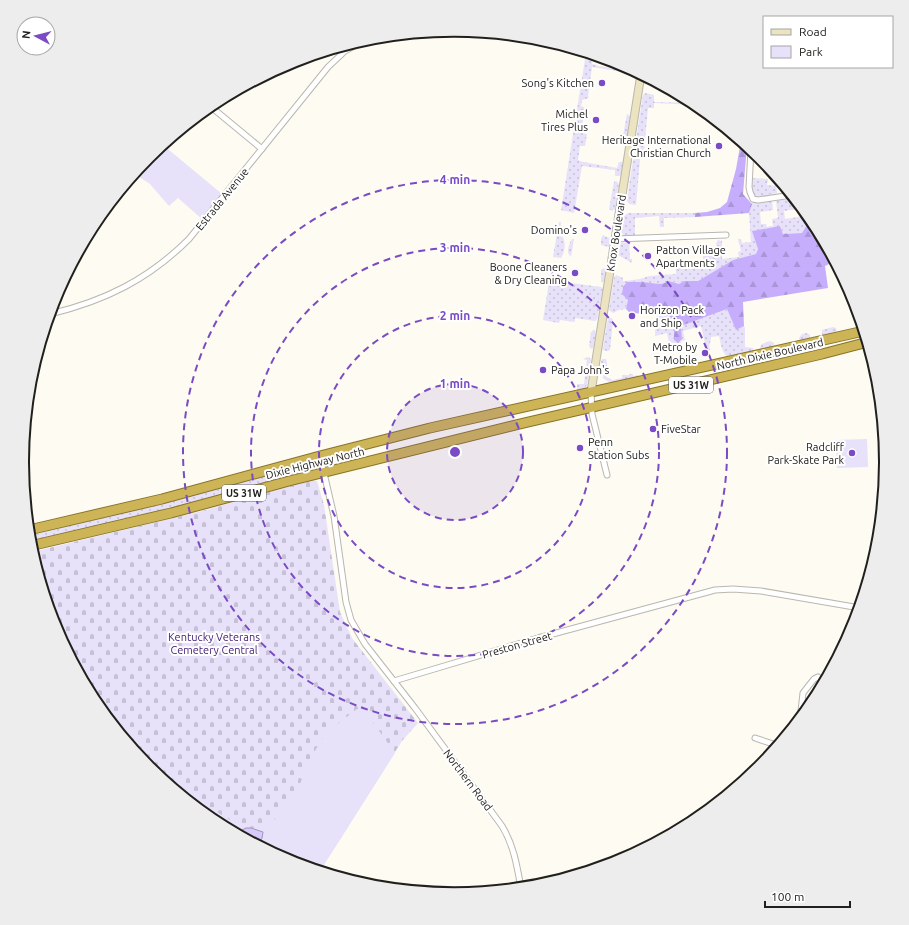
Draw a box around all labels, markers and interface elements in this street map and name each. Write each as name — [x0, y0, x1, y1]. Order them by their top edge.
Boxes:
north arrow — [16, 16, 56, 56]
legend — [763, 16, 893, 68]
text: Road — [799, 25, 827, 38]
text: N — [20, 30, 33, 40]
text: Park — [799, 45, 823, 58]
place label: Song's Kitchen — [522, 77, 594, 89]
marker: Song's Kitchen — [597, 78, 607, 88]
place label: Michel Tires Plus — [541, 108, 588, 133]
marker: Michel Tires Plus — [591, 115, 601, 125]
place label: Heritage International Christian Church — [602, 134, 711, 159]
marker: Heritage International Christian Church — [714, 141, 724, 151]
street label: Estrada Avenue — [193, 165, 251, 233]
text: 4 min — [440, 173, 470, 186]
street label: Knox Boulevard — [604, 194, 628, 272]
place label: Domino's — [531, 224, 577, 236]
marker: Domino's — [580, 225, 590, 235]
text: 3 min — [440, 241, 470, 254]
place label: Patton Village Apartments — [656, 244, 726, 269]
marker: Patton Village Apartments — [643, 251, 653, 261]
place label: Boone Cleaners & Dry Cleaning — [490, 261, 567, 286]
marker: Boone Cleaners & Dry Cleaning — [570, 268, 580, 278]
place label: Horizon Pack and Ship — [640, 304, 704, 329]
text: 2 min — [440, 309, 470, 322]
marker: Horizon Pack and Ship — [627, 311, 637, 321]
street label: North Dixie Boulevard — [715, 336, 825, 372]
place label: Metro by T-Mobile — [652, 341, 698, 366]
marker: Metro by T-Mobile — [700, 348, 710, 358]
place label: Papa John's — [551, 364, 610, 376]
marker: Papa John's — [538, 365, 548, 375]
text: 1 min — [440, 377, 470, 390]
road number: US 31W — [669, 377, 713, 393]
place label: FiveStar — [661, 423, 702, 435]
marker: FiveStar — [648, 424, 658, 434]
place label: Penn Station Subs — [588, 436, 649, 461]
place label: Radcliff Park-Skate Park — [767, 441, 845, 466]
marker: Penn Station Subs — [575, 443, 585, 453]
street label: Dixie Highway North — [264, 445, 366, 481]
centre of rings — [448, 445, 462, 459]
marker: Radcliff Park-Skate Park — [847, 448, 857, 458]
road number: US 31W — [222, 485, 266, 501]
street label: Preston Street — [481, 629, 554, 661]
park label: Kentucky Veterans Cemetery Central — [168, 631, 260, 656]
street label: Northern Road — [441, 747, 495, 813]
scale bar — [765, 883, 850, 909]
text: 100 m — [771, 890, 804, 903]

